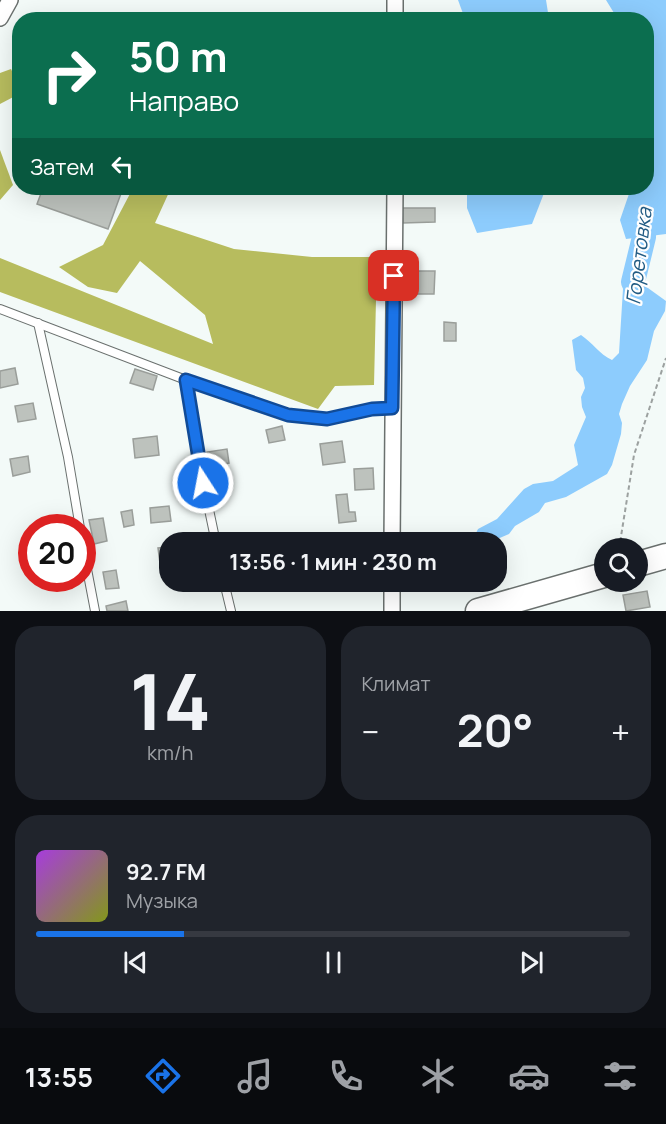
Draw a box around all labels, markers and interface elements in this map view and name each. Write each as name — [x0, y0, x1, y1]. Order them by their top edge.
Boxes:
text: 50 m — [129, 27, 227, 85]
icon: right — [30, 36, 108, 114]
text: Направо — [129, 82, 239, 119]
icon: left — [106, 150, 139, 183]
text: Затем — [30, 152, 94, 182]
water label: Горетовка — [619, 205, 658, 306]
pin — [368, 250, 419, 301]
icon: arrive — [377, 259, 410, 292]
position arrow — [171, 451, 235, 515]
speed limit sign: 20 — [18, 514, 96, 592]
map controls — [594, 538, 648, 592]
button: search — [594, 538, 648, 592]
text: 13:56 · 1 мин · 230 m — [229, 547, 437, 577]
text: 14 — [129, 647, 211, 753]
text: Климат — [362, 670, 431, 697]
text: 20° — [457, 699, 533, 761]
text: − — [362, 709, 379, 754]
text: + — [611, 709, 630, 754]
text: km/h — [147, 739, 194, 766]
text: 92.7 FM — [126, 857, 206, 887]
text: Музыка — [126, 887, 198, 914]
icon: previous — [119, 946, 152, 979]
icon: pause — [317, 946, 350, 979]
icon: next — [515, 946, 548, 979]
icon: directions — [142, 1055, 184, 1097]
icon: music — [234, 1055, 276, 1097]
icon: phone — [325, 1055, 367, 1097]
icon: climate — [417, 1055, 459, 1097]
icon: car — [508, 1055, 550, 1097]
icon: filters — [599, 1055, 641, 1097]
text: 13:55 — [25, 1058, 93, 1095]

